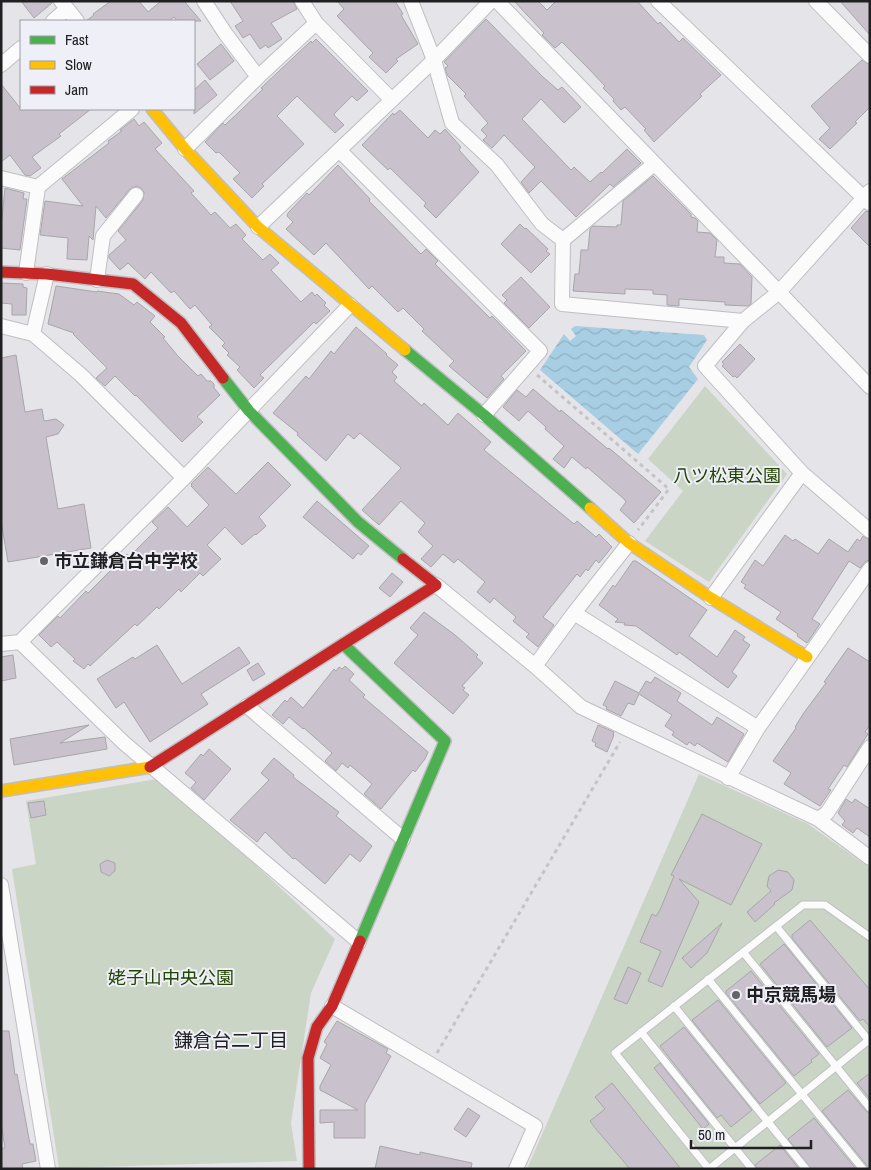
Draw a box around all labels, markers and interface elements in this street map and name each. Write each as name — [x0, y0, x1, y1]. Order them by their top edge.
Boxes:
legend — [20, 20, 195, 110]
text: Fast — [65, 29, 89, 50]
text: Slow — [65, 54, 92, 75]
text: Jam — [65, 79, 88, 100]
park label: 八ツ松東公園 — [673, 463, 781, 488]
place label: 市立鎌倉台中学校 — [54, 548, 198, 573]
marker: 市立鎌倉台中学校 — [38, 555, 50, 567]
park label: 姥子山中央公園 — [108, 965, 234, 990]
place label: 中京競馬場 — [746, 982, 836, 1007]
marker: 中京競馬場 — [730, 989, 742, 1001]
district label: 鎌倉台二丁目 — [174, 1027, 288, 1053]
scale bar — [691, 1118, 811, 1150]
text: 50 m — [698, 1124, 725, 1145]

